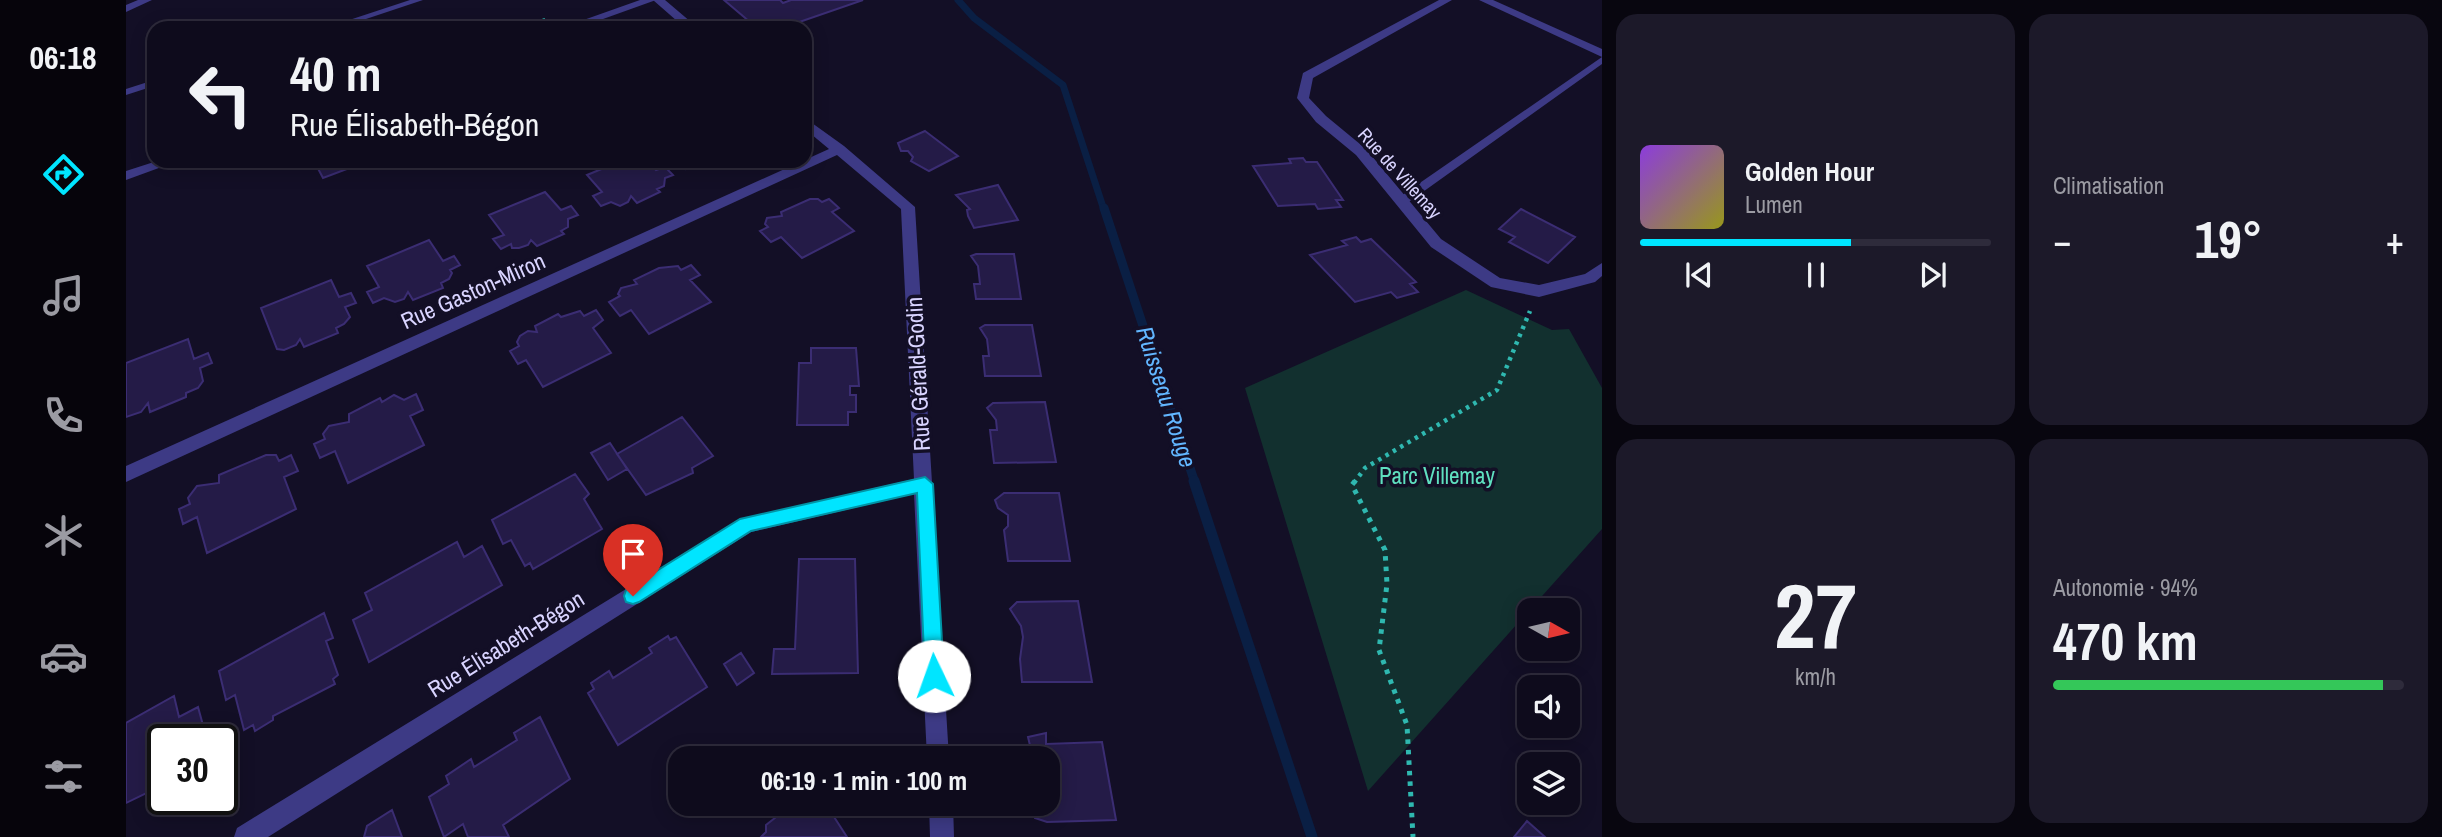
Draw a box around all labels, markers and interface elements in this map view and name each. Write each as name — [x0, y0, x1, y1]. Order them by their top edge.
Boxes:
text: 06:18 — [29, 36, 97, 79]
text: 40 m — [290, 40, 382, 106]
icon: left — [175, 49, 266, 140]
text: Rue Élisabeth-Bégon — [290, 103, 539, 146]
street label: Rue de Villemay — [1352, 122, 1448, 224]
icon: directions — [39, 150, 88, 199]
text: Golden Hour — [1745, 154, 1874, 189]
text: Climatisation — [2053, 170, 2164, 201]
text: Lumen — [1745, 189, 1803, 220]
text: 19° — [2194, 204, 2263, 274]
text: − — [2053, 215, 2071, 266]
text: + — [2386, 215, 2404, 266]
street label: Rue Gaston-Miron — [396, 245, 550, 336]
icon: previous — [1680, 256, 1718, 294]
icon: pause — [1797, 256, 1835, 294]
icon: next — [1914, 256, 1952, 294]
icon: music — [39, 271, 88, 320]
street label: Rue Gérald-Godin — [898, 296, 937, 452]
water label: Ruisseau Rouge — [1129, 322, 1205, 471]
icon: phone — [39, 391, 88, 440]
park label: Parc Villemay — [1379, 460, 1496, 491]
icon: climate — [39, 511, 88, 560]
pin — [603, 524, 663, 596]
icon: arrive — [614, 535, 652, 573]
text: 27 — [1774, 554, 1857, 676]
text: Autonomie · 94% — [2053, 572, 2198, 603]
street label: Rue Élisabeth-Bégon — [421, 583, 590, 704]
north arrow — [1517, 598, 1580, 662]
map controls — [1517, 598, 1580, 815]
text: 470 km — [2053, 606, 2198, 676]
icon: car — [39, 632, 88, 681]
position arrow — [897, 639, 971, 713]
text: km/h — [1795, 661, 1836, 692]
button: sound — [1517, 675, 1580, 738]
speed limit sign: 30 — [147, 724, 238, 815]
icon: filters — [39, 752, 88, 801]
button: layers — [1517, 752, 1580, 815]
text: 06:19 · 1 min · 100 m — [761, 763, 967, 798]

